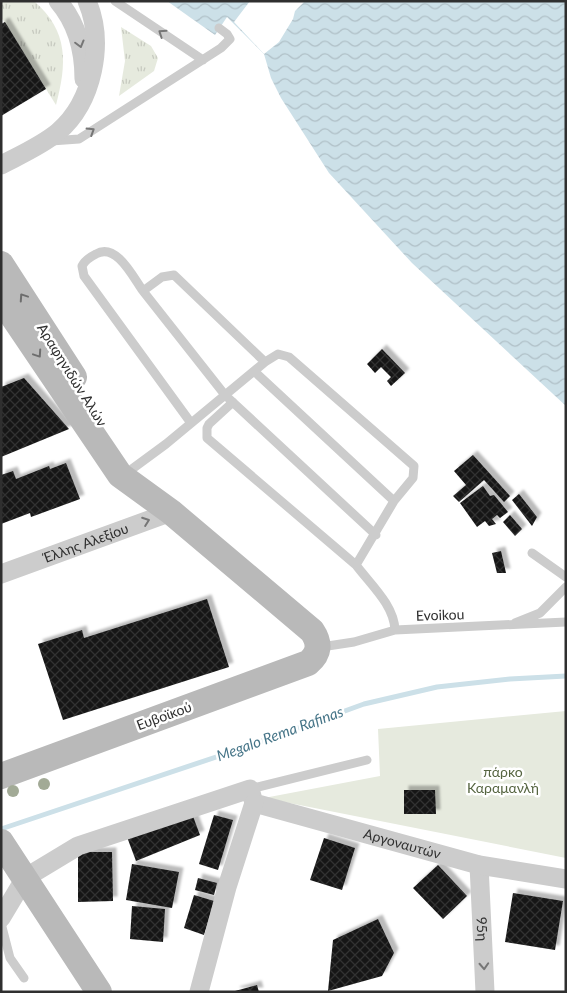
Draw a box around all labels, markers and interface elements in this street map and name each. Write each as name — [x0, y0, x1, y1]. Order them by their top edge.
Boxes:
one-way arrow — [159, 30, 168, 39]
one-way arrow — [74, 40, 85, 49]
one-way arrow — [86, 127, 95, 137]
one-way arrow — [20, 293, 29, 303]
street label: Αραφηνιδών Αλών — [34, 320, 111, 429]
one-way arrow — [32, 348, 41, 358]
one-way arrow — [141, 517, 150, 527]
street label: Έλλης Αλεξίου — [40, 519, 131, 566]
street label: Evoikou — [415, 605, 465, 624]
street label: Ευβοϊκού — [134, 698, 194, 733]
water label: Megalo Rema Rafinas — [214, 702, 345, 764]
park label: πάρκο Καραμανλή — [467, 763, 539, 796]
street label: Αργοναυτών — [362, 825, 443, 862]
street label: 95η — [473, 916, 492, 942]
one-way arrow — [478, 963, 489, 971]

